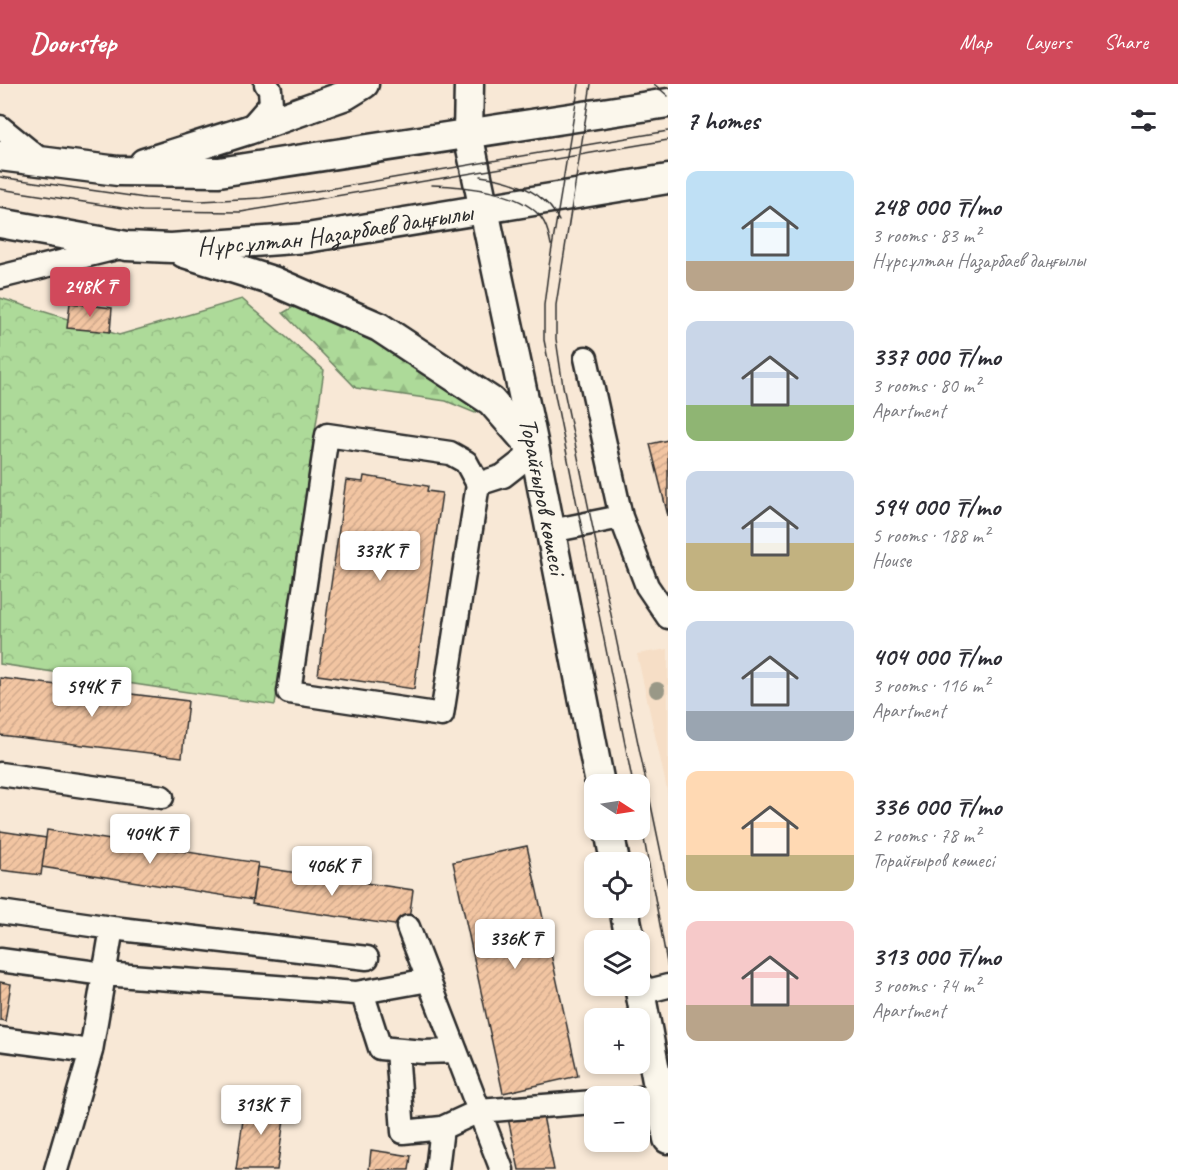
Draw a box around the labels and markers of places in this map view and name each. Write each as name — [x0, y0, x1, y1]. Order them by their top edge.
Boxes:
pin: 248K ₸ — [41, 267, 139, 318]
pin: 337K ₸ — [331, 531, 429, 582]
pin: 594K ₸ — [43, 667, 141, 718]
pin: 404K ₸ — [101, 814, 199, 865]
pin: 406K ₸ — [283, 846, 381, 897]
pin: 336K ₸ — [466, 919, 564, 970]
pin: 313K ₸ — [212, 1085, 310, 1136]

